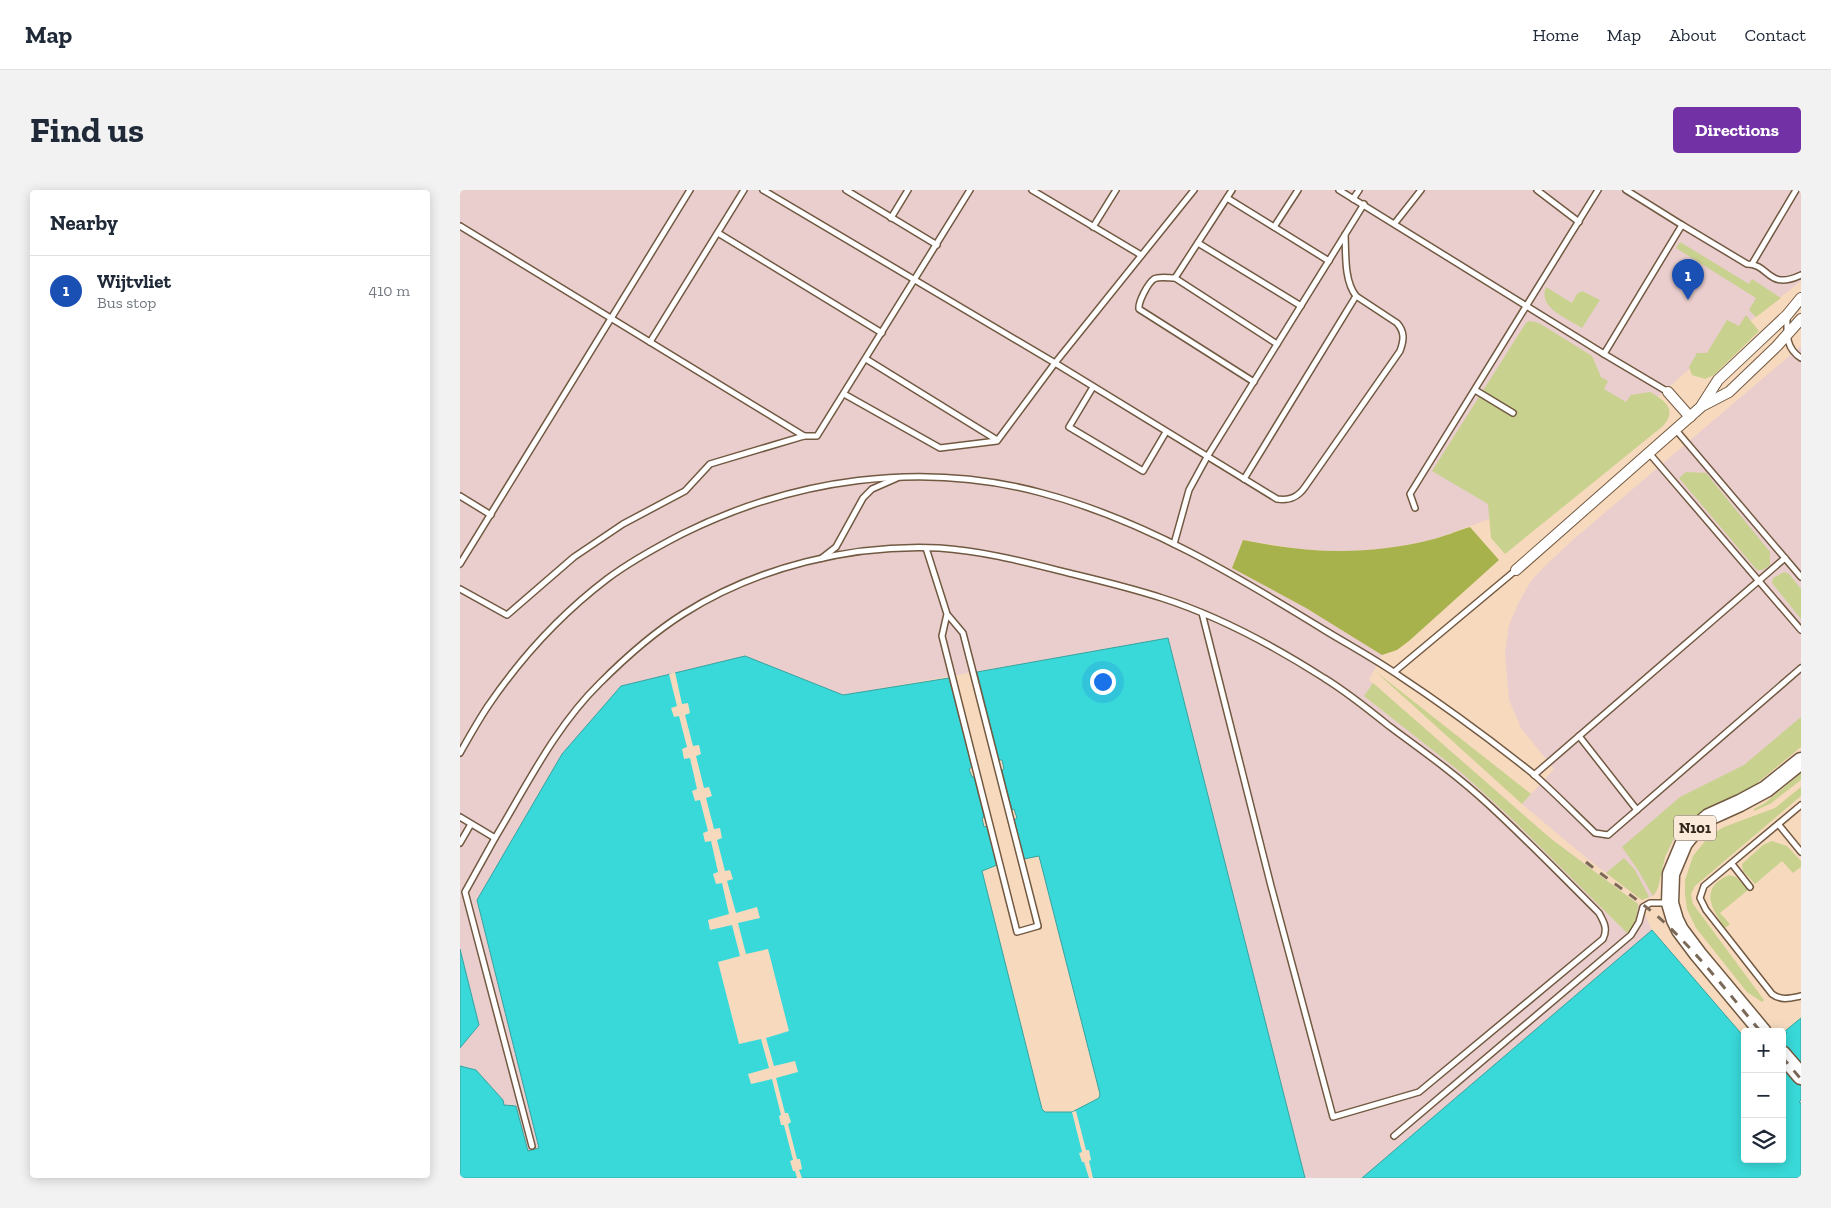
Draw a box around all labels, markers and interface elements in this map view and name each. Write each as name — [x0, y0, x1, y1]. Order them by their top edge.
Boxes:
text: Map — [25, 20, 72, 49]
text: Home — [1532, 24, 1579, 46]
text: Map — [1607, 24, 1641, 46]
text: About — [1669, 24, 1716, 46]
text: Contact — [1744, 24, 1806, 46]
button: Directions — [1673, 107, 1801, 153]
text: Find us — [30, 109, 144, 151]
text: Nearby — [50, 210, 118, 235]
pin: 1 — [1672, 259, 1704, 300]
text: Wijtvliet — [97, 270, 171, 293]
text: 1 — [63, 281, 69, 300]
text: 410 m — [369, 281, 410, 300]
text: Bus stop — [97, 293, 156, 312]
your location — [1090, 669, 1116, 695]
road number: N101 — [1674, 816, 1716, 840]
map controls — [1741, 1028, 1786, 1163]
button: + — [1741, 1028, 1786, 1073]
button: − — [1741, 1073, 1786, 1118]
button: layers — [1741, 1118, 1786, 1163]

